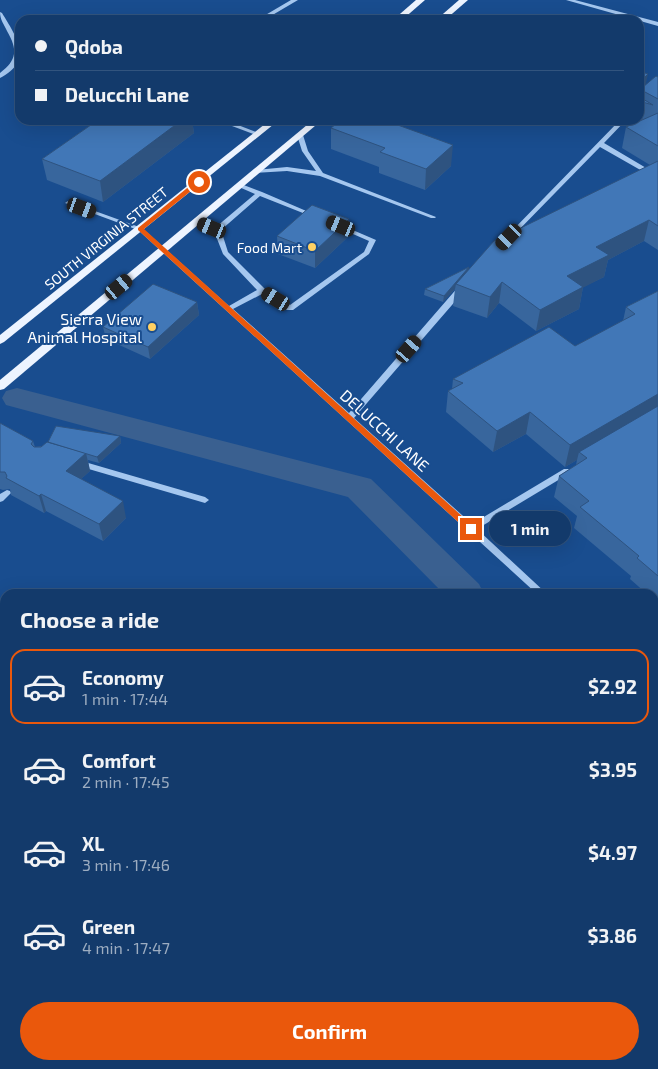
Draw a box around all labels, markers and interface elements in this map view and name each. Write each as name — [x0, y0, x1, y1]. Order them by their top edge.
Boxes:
text: Qdoba — [65, 35, 123, 58]
text: Delucchi Lane — [65, 83, 189, 106]
route start — [188, 171, 210, 193]
street label: SOUTH VIRGINIA STREET — [41, 183, 171, 293]
car — [65, 196, 98, 220]
car — [324, 213, 357, 239]
car — [195, 215, 228, 241]
car — [493, 221, 524, 253]
place label: Food Mart — [237, 239, 302, 256]
marker: Food Mart — [306, 241, 318, 253]
car — [102, 272, 135, 302]
car — [259, 285, 292, 313]
place label: Sierra View Animal Hospital — [27, 309, 142, 346]
marker: Sierra View Animal Hospital — [146, 321, 158, 333]
car — [393, 333, 424, 365]
street label: DELUCCHI LANE — [337, 385, 433, 475]
callout: 1 min — [488, 512, 571, 546]
route end — [460, 518, 482, 540]
text: 1 min — [511, 519, 549, 538]
text: Choose a ride — [20, 606, 159, 632]
icon: car — [22, 664, 67, 709]
text: Economy — [82, 666, 164, 689]
text: $2.92 — [588, 675, 637, 698]
text: 1 min · 17:44 — [82, 689, 168, 708]
icon: car — [22, 747, 67, 792]
text: Comfort — [82, 749, 156, 772]
text: $3.95 — [589, 758, 637, 781]
text: 2 min · 17:45 — [82, 772, 170, 791]
icon: car — [22, 830, 67, 875]
text: XL — [82, 832, 104, 855]
text: $4.97 — [588, 841, 637, 864]
text: 3 min · 17:46 — [82, 855, 170, 874]
icon: car — [22, 913, 67, 958]
text: Green — [82, 915, 135, 938]
text: $3.86 — [588, 924, 637, 947]
text: 4 min · 17:47 — [82, 938, 170, 957]
button: Confirm — [20, 1002, 639, 1060]

